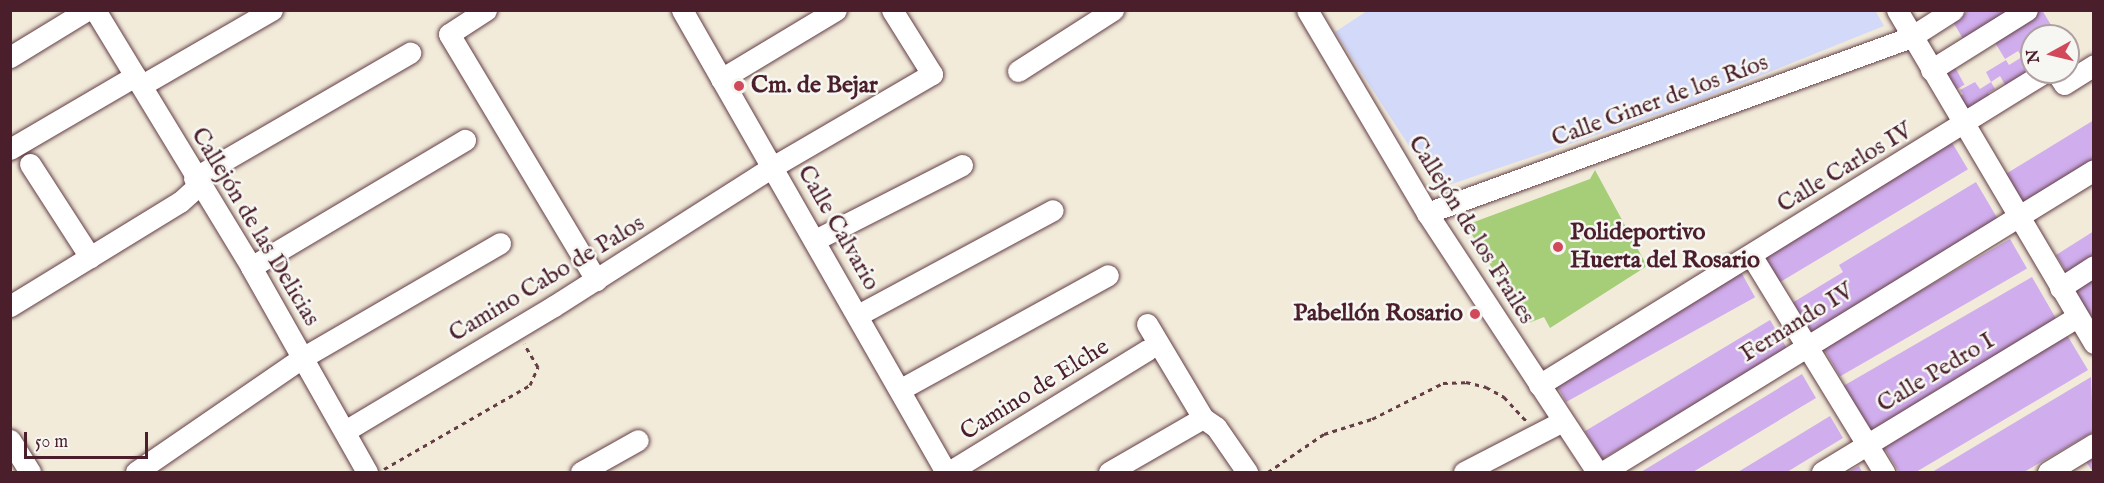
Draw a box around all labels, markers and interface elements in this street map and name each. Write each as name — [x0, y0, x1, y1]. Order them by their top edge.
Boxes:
north arrow — [2020, 24, 2080, 84]
street label: Calle Giner de los Ríos — [1548, 48, 1772, 154]
text: N — [2023, 48, 2045, 64]
place label: Cm. de Bejar — [751, 72, 878, 100]
marker: Cm. de Bejar — [732, 79, 746, 93]
street label: Calle Carlos IV — [1772, 116, 1918, 220]
street label: Callejón de las Delicias — [184, 122, 326, 332]
street label: Callejón de los Frailes — [1401, 130, 1541, 330]
street label: Calle Calvario — [791, 160, 885, 296]
street label: Camino Cabo de Palos — [444, 209, 650, 349]
place label: Polideportivo Huerta del Rosario — [1570, 219, 1760, 275]
marker: Polideportivo Huerta del Rosario — [1551, 240, 1565, 254]
street label: Fernando IV — [1735, 277, 1859, 369]
place label: Pabellón Rosario — [1293, 300, 1463, 328]
marker: Pabellón Rosario — [1468, 307, 1482, 321]
street label: Calle Pedro I — [1872, 327, 2000, 419]
street label: Camino de Elche — [955, 333, 1115, 447]
scale bar — [27, 420, 152, 458]
text: 50 m — [35, 431, 68, 454]

